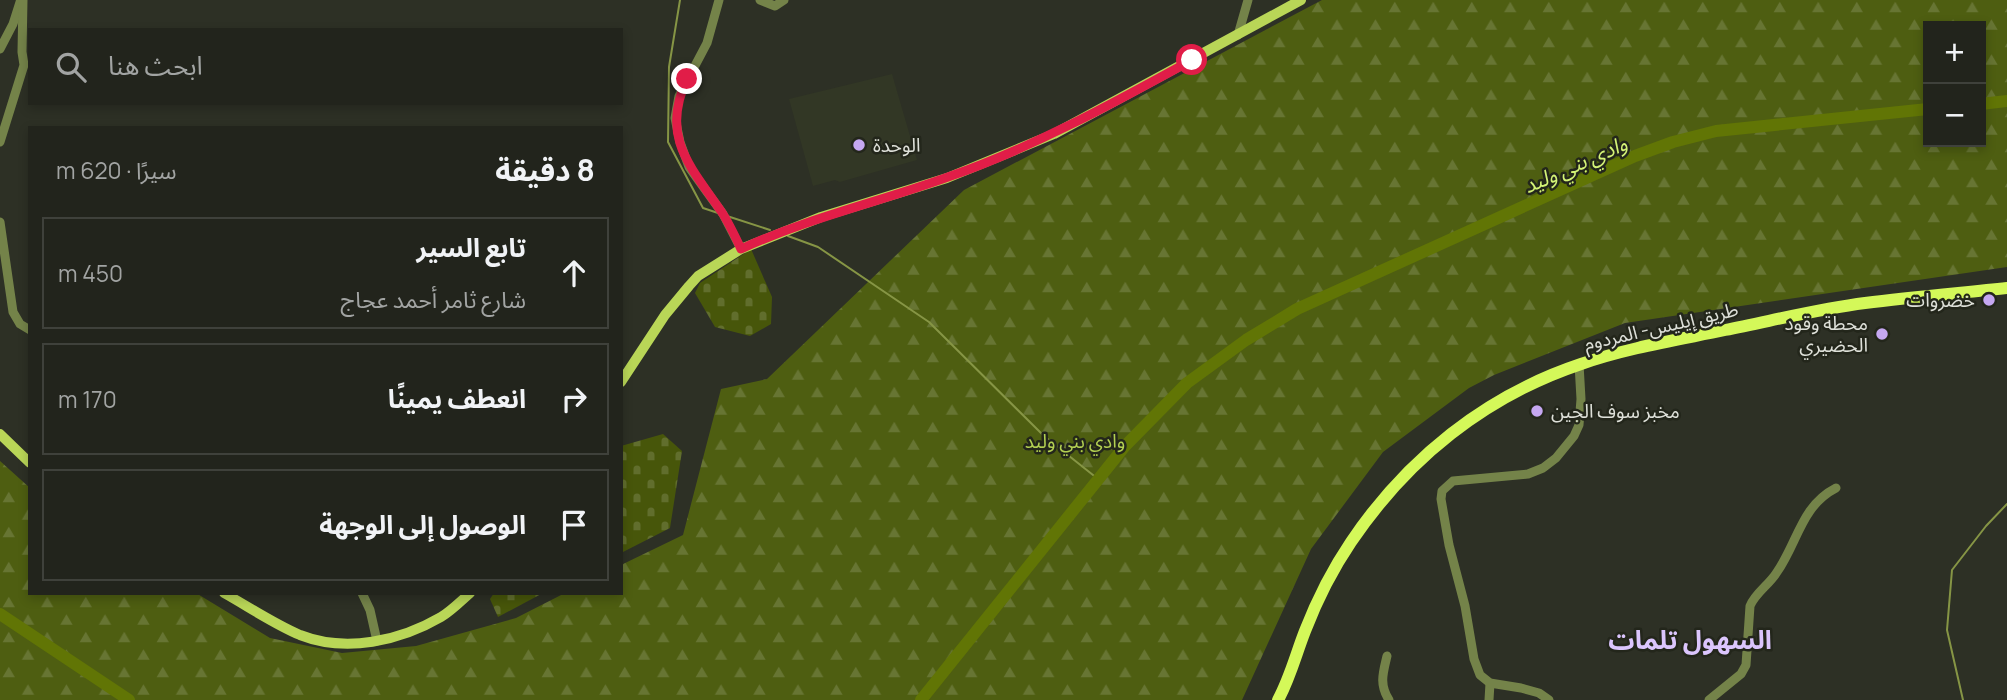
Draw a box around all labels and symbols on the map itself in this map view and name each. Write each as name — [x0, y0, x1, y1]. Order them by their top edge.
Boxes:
route start — [1176, 44, 1207, 75]
route end — [671, 63, 702, 94]
water label: وادي بني وليد — [1519, 129, 1633, 202]
place label: الوحدة — [873, 132, 920, 158]
marker: الوحدة — [851, 137, 867, 153]
place label: خضروات — [1906, 287, 1975, 313]
marker: خضروات — [1981, 292, 1997, 308]
street label: طريق إيليس- المردوم — [1581, 296, 1741, 358]
place label: محطة وقود الحضيري — [1784, 310, 1868, 360]
marker: محطة وقود الحضيري — [1874, 326, 1890, 342]
place label: مخبز سوف الجين — [1551, 398, 1680, 424]
marker: مخبز سوف الجين — [1529, 403, 1545, 419]
park label: وادي بني وليد — [1025, 428, 1125, 456]
district label: السهول تلمات — [1608, 621, 1772, 657]

